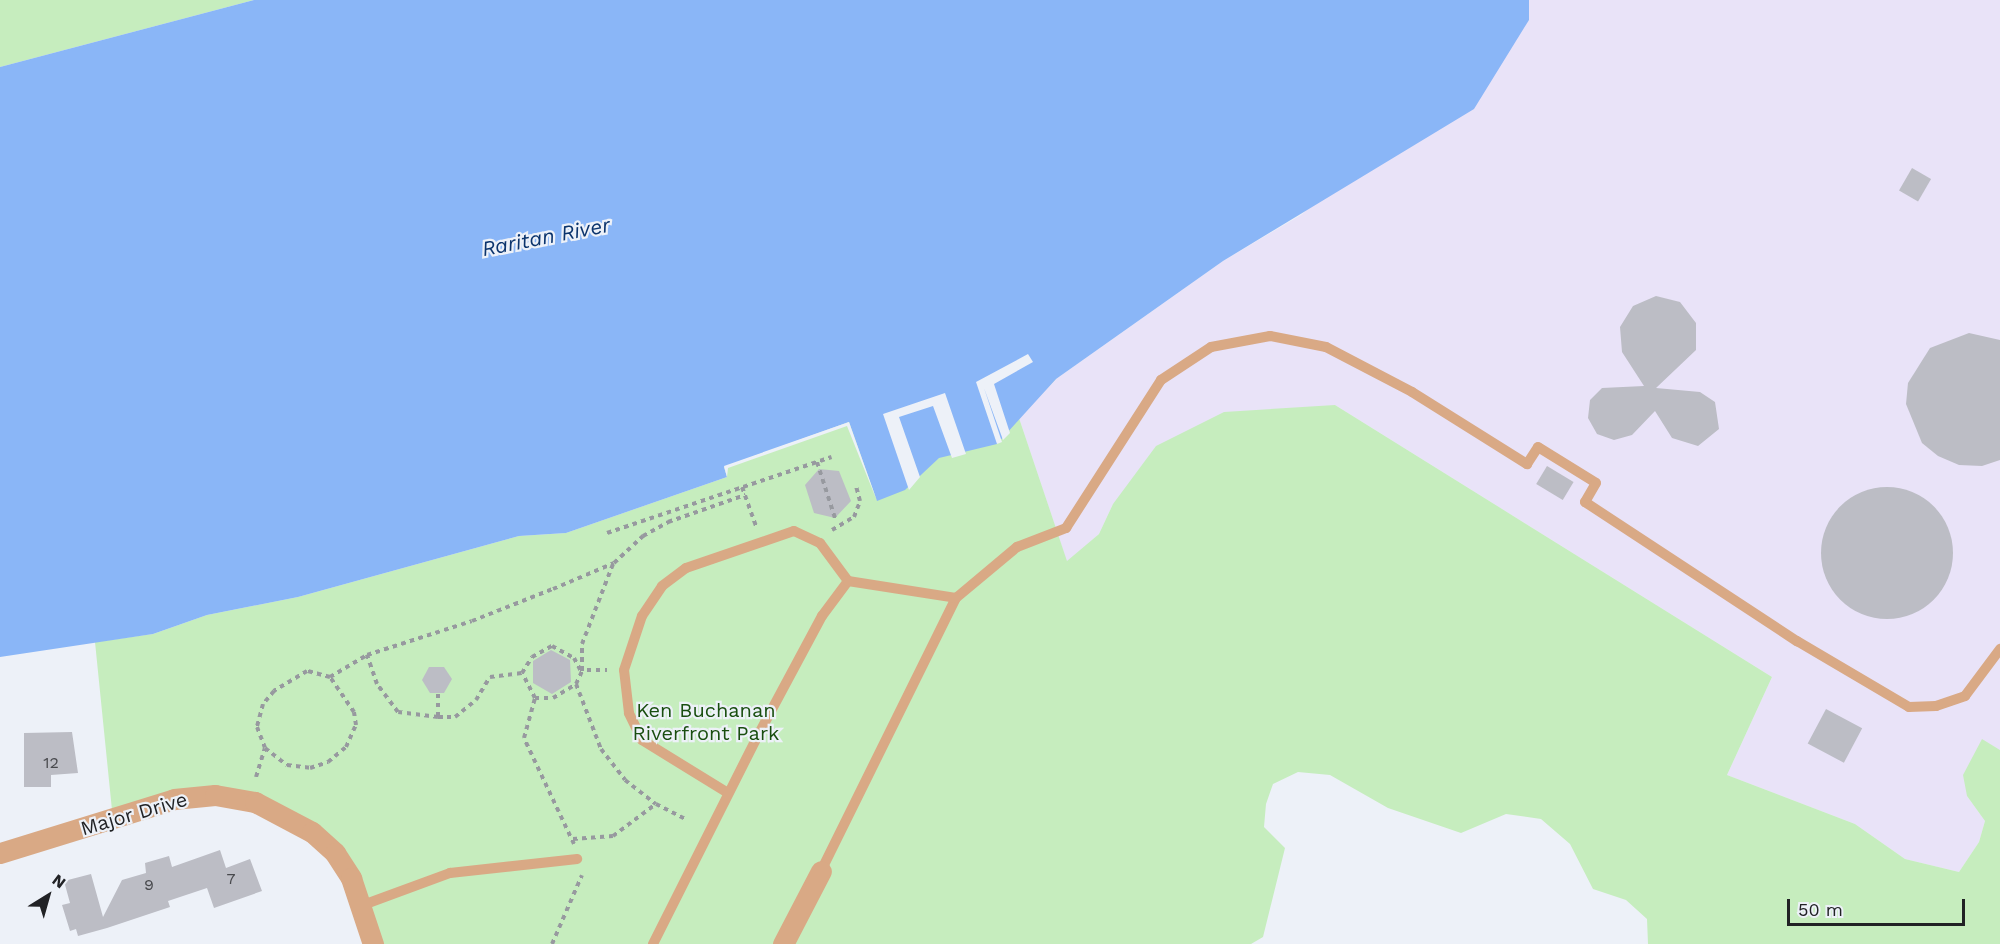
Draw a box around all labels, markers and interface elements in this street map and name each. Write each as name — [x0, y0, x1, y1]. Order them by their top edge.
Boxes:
water label: Raritan River — [480, 212, 612, 262]
park label: Ken Buchanan Riverfront Park — [633, 698, 779, 745]
house number: 12 — [43, 753, 59, 773]
street label: Major Drive — [78, 787, 190, 841]
north arrow — [18, 866, 78, 926]
house number: 7 — [227, 869, 235, 889]
text: N — [49, 870, 70, 892]
house number: 9 — [144, 875, 154, 895]
scale bar — [1790, 887, 1968, 925]
text: 50 m — [1798, 899, 1843, 920]

